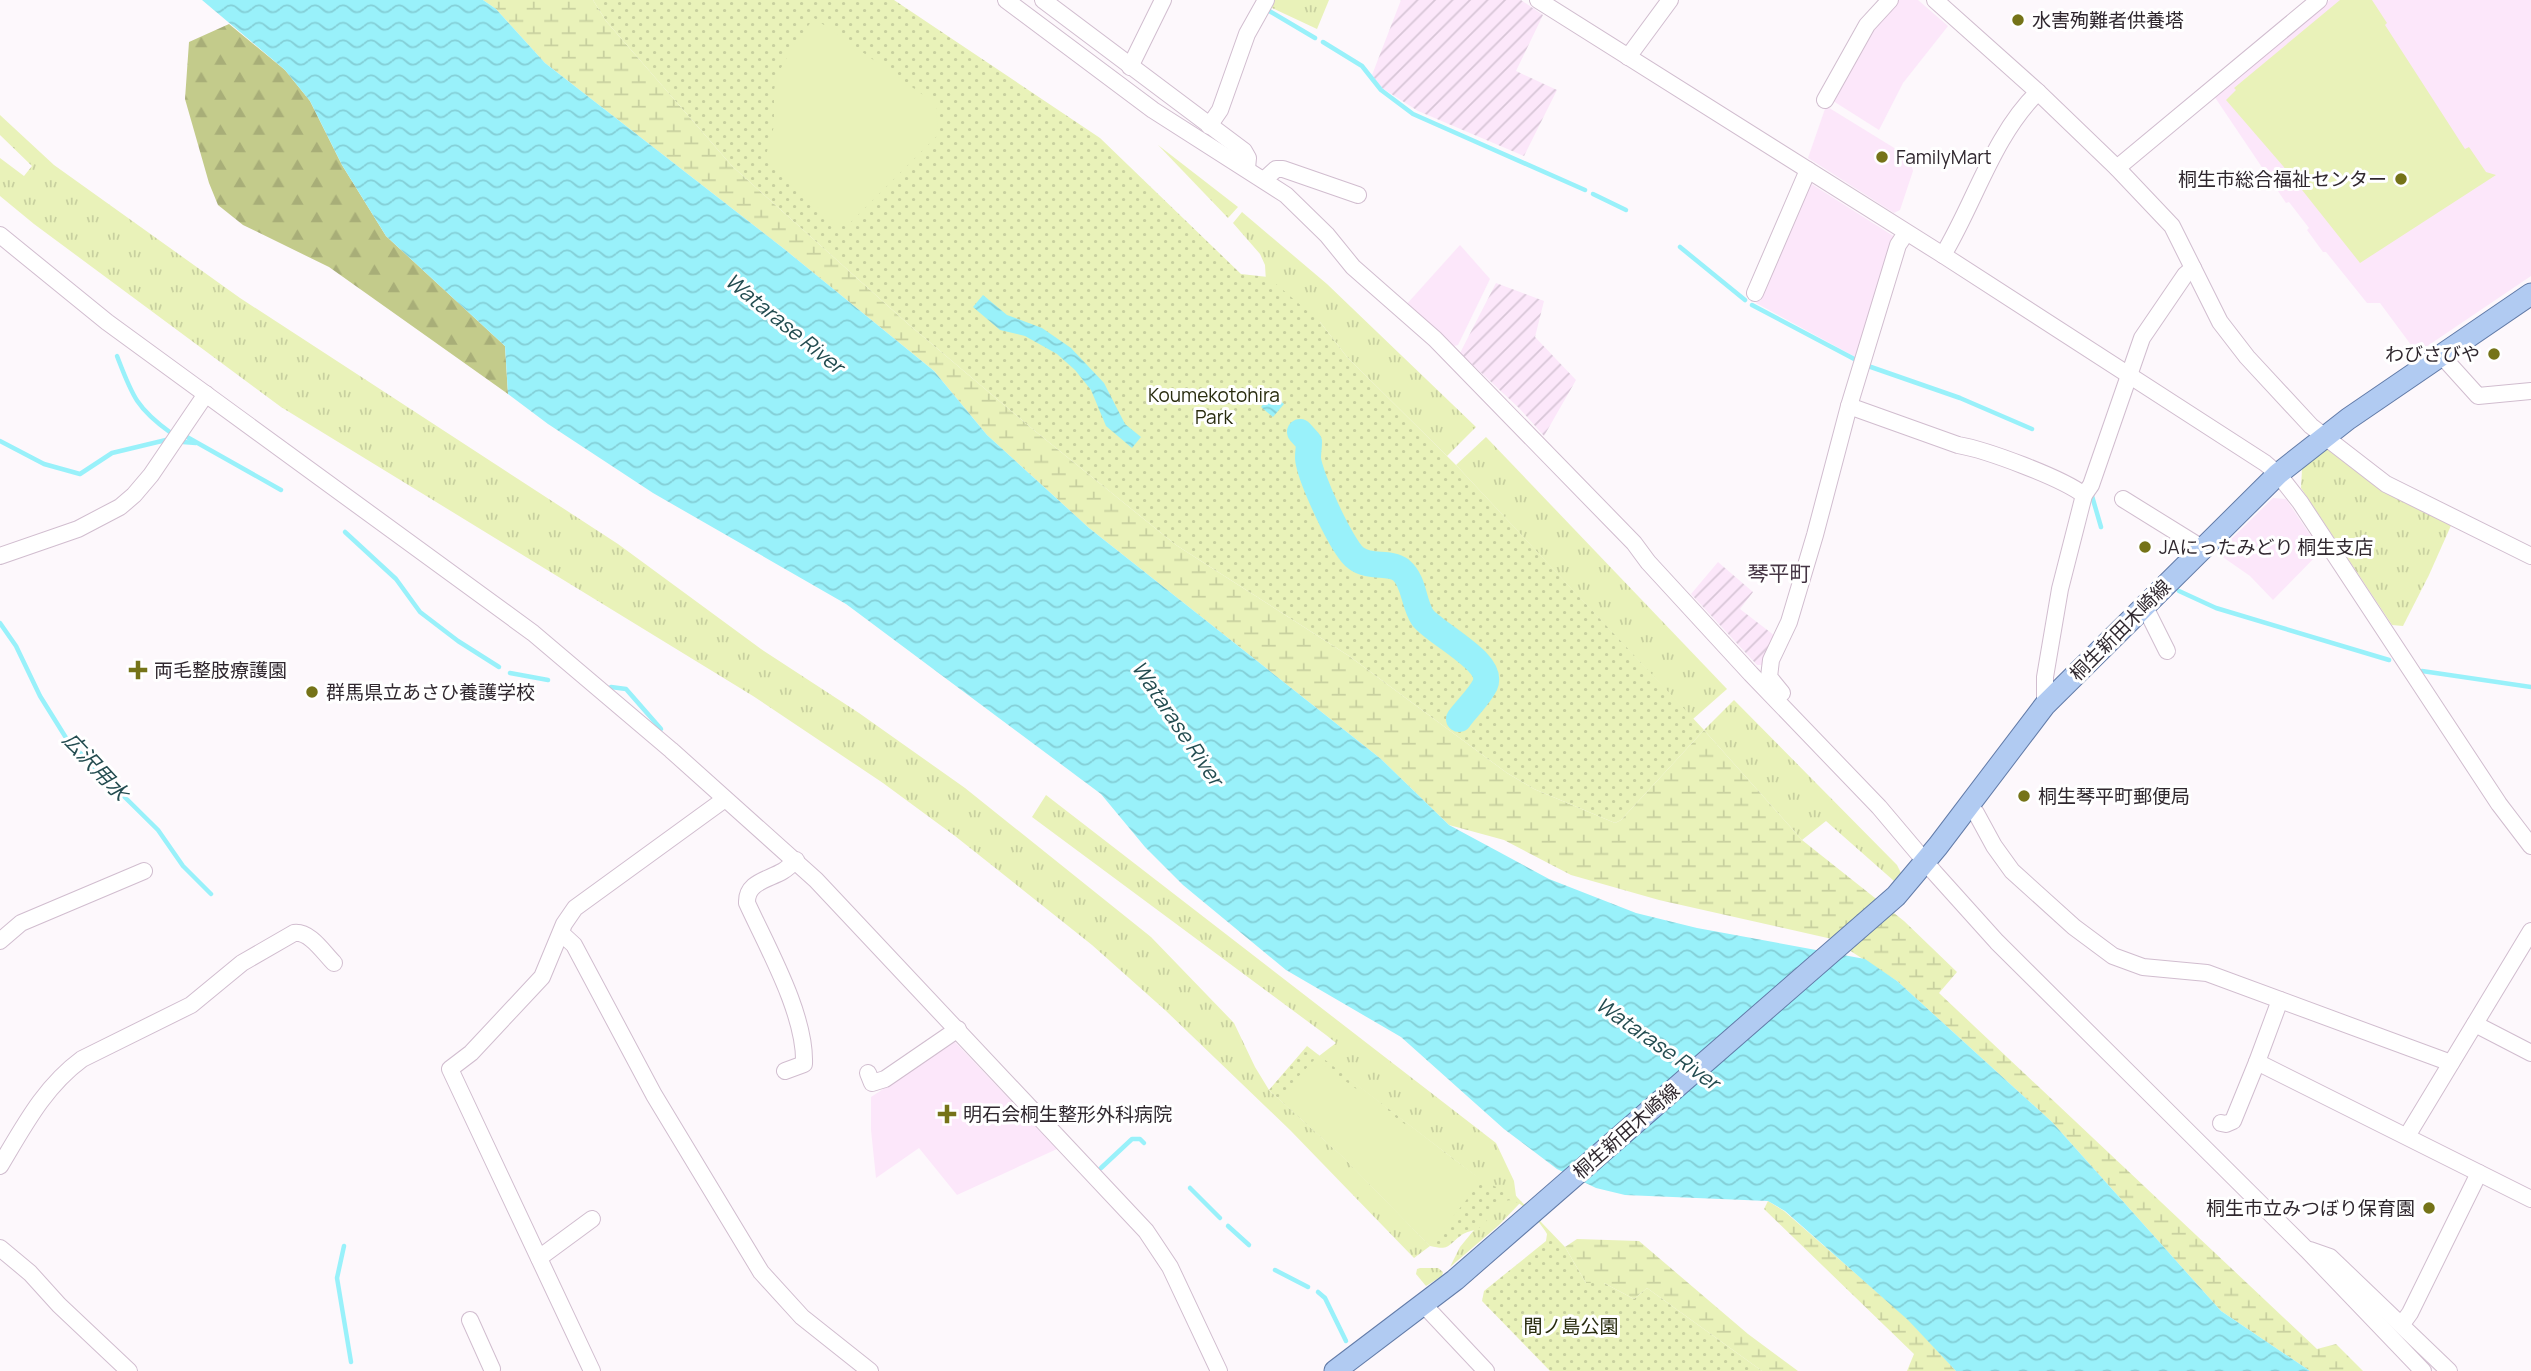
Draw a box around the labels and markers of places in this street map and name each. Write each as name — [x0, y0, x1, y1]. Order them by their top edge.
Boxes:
place label: 水害殉難者供養塔 — [2032, 7, 2184, 33]
marker: 水害殉難者供養塔 — [2010, 12, 2026, 28]
place label: FamilyMart — [1896, 144, 1992, 170]
marker: FamilyMart — [1874, 149, 1890, 165]
place label: 桐生市総合福祉センター — [2178, 166, 2387, 192]
marker: 桐生市総合福祉センター — [2393, 171, 2409, 187]
place label: わびさびや — [2385, 341, 2480, 367]
marker: わびさびや — [2486, 346, 2502, 362]
place label: JAにったみどり 桐生支店 — [2159, 534, 2373, 560]
marker: JAにったみどり 桐生支店 — [2137, 539, 2153, 555]
place label: 両毛整肢療護園 — [154, 657, 287, 683]
marker: 両毛整肢療護園 — [128, 660, 148, 680]
place label: 群馬県立あさひ養護学校 — [326, 679, 535, 705]
marker: 群馬県立あさひ養護学校 — [304, 684, 320, 700]
place label: 桐生琴平町郵便局 — [2038, 783, 2190, 809]
marker: 桐生琴平町郵便局 — [2016, 788, 2032, 804]
place label: 明石会桐生整形外科病院 — [963, 1101, 1172, 1127]
marker: 明石会桐生整形外科病院 — [937, 1104, 957, 1124]
place label: 桐生市立みつぼり保育園 — [2206, 1195, 2415, 1221]
marker: 桐生市立みつぼり保育園 — [2421, 1200, 2437, 1216]

